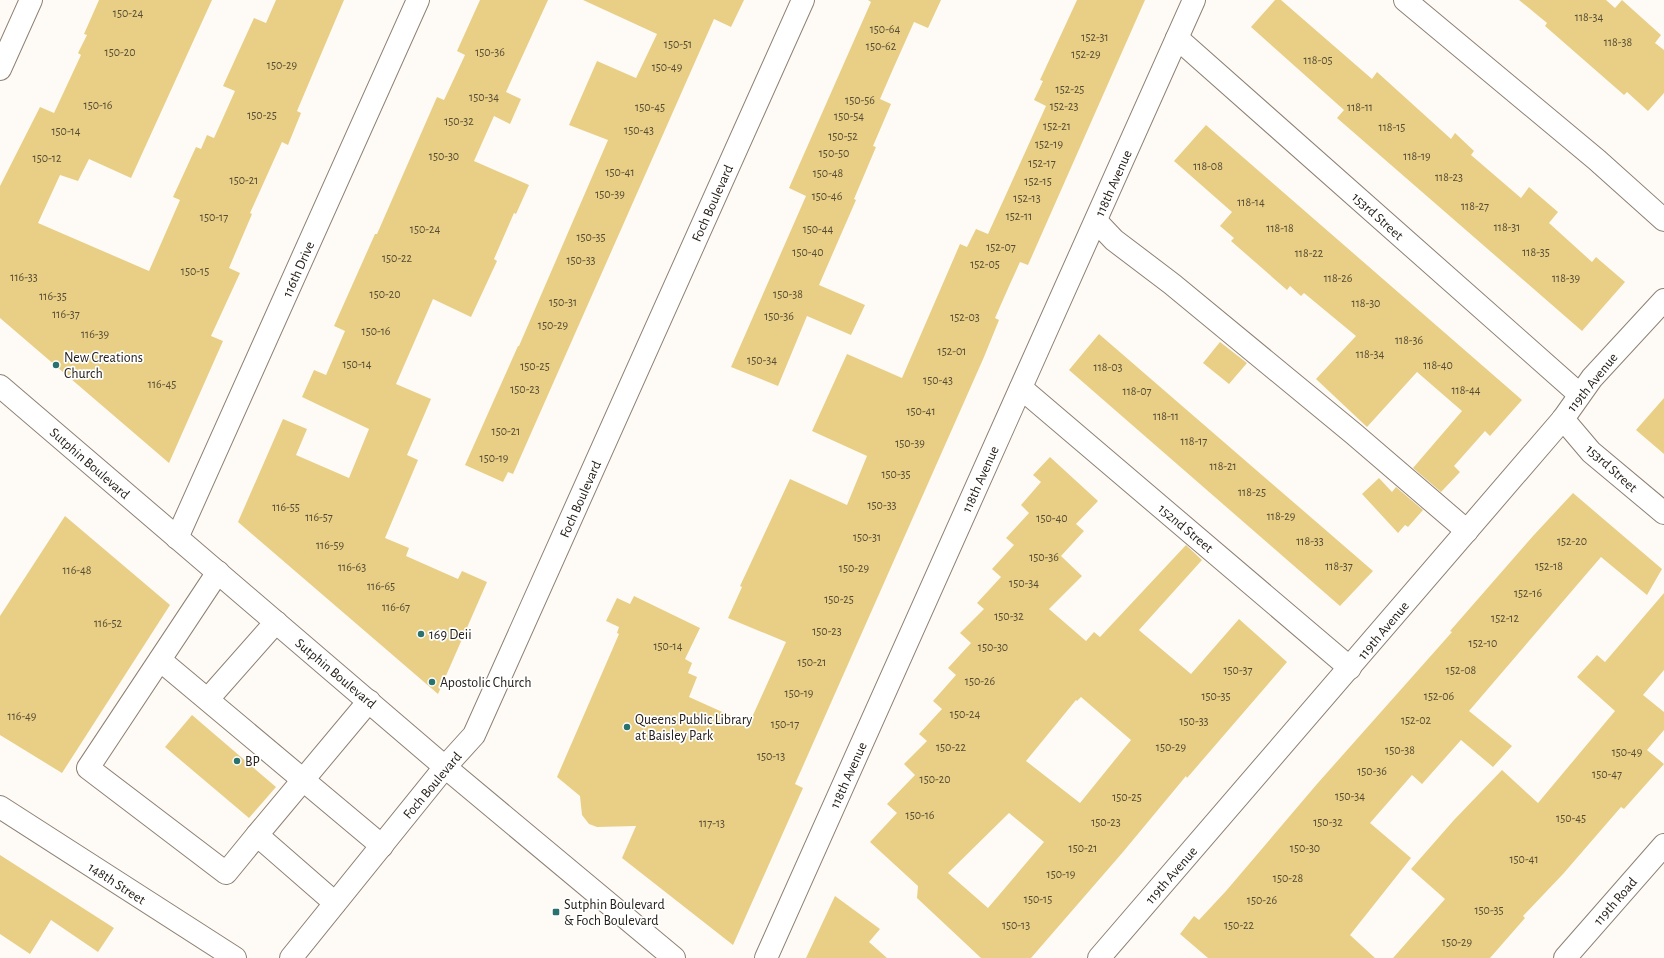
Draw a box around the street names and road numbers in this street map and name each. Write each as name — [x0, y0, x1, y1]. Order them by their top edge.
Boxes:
street label: 118th Avenue — [1093, 148, 1135, 219]
street label: Foch Boulevard — [690, 163, 736, 244]
street label: 153rd Street — [1349, 190, 1406, 244]
street label: 116th Drive — [280, 239, 317, 299]
street label: 119th Avenue — [1565, 351, 1621, 415]
street label: Sutphin Boulevard — [47, 425, 132, 502]
street label: 153rd Street — [1583, 442, 1640, 496]
street label: 118th Avenue — [960, 444, 1002, 515]
street label: Foch Boulevard — [558, 459, 604, 540]
street label: 152nd Street — [1155, 502, 1216, 556]
street label: 119th Avenue — [1356, 599, 1412, 662]
street label: Sutphin Boulevard — [292, 636, 378, 711]
street label: 118th Avenue — [828, 740, 870, 811]
street label: Foch Boulevard — [401, 750, 465, 822]
street label: 119th Avenue — [1143, 844, 1200, 907]
street label: 148th Street — [85, 860, 148, 908]
street label: 119th Road — [1591, 875, 1640, 928]

